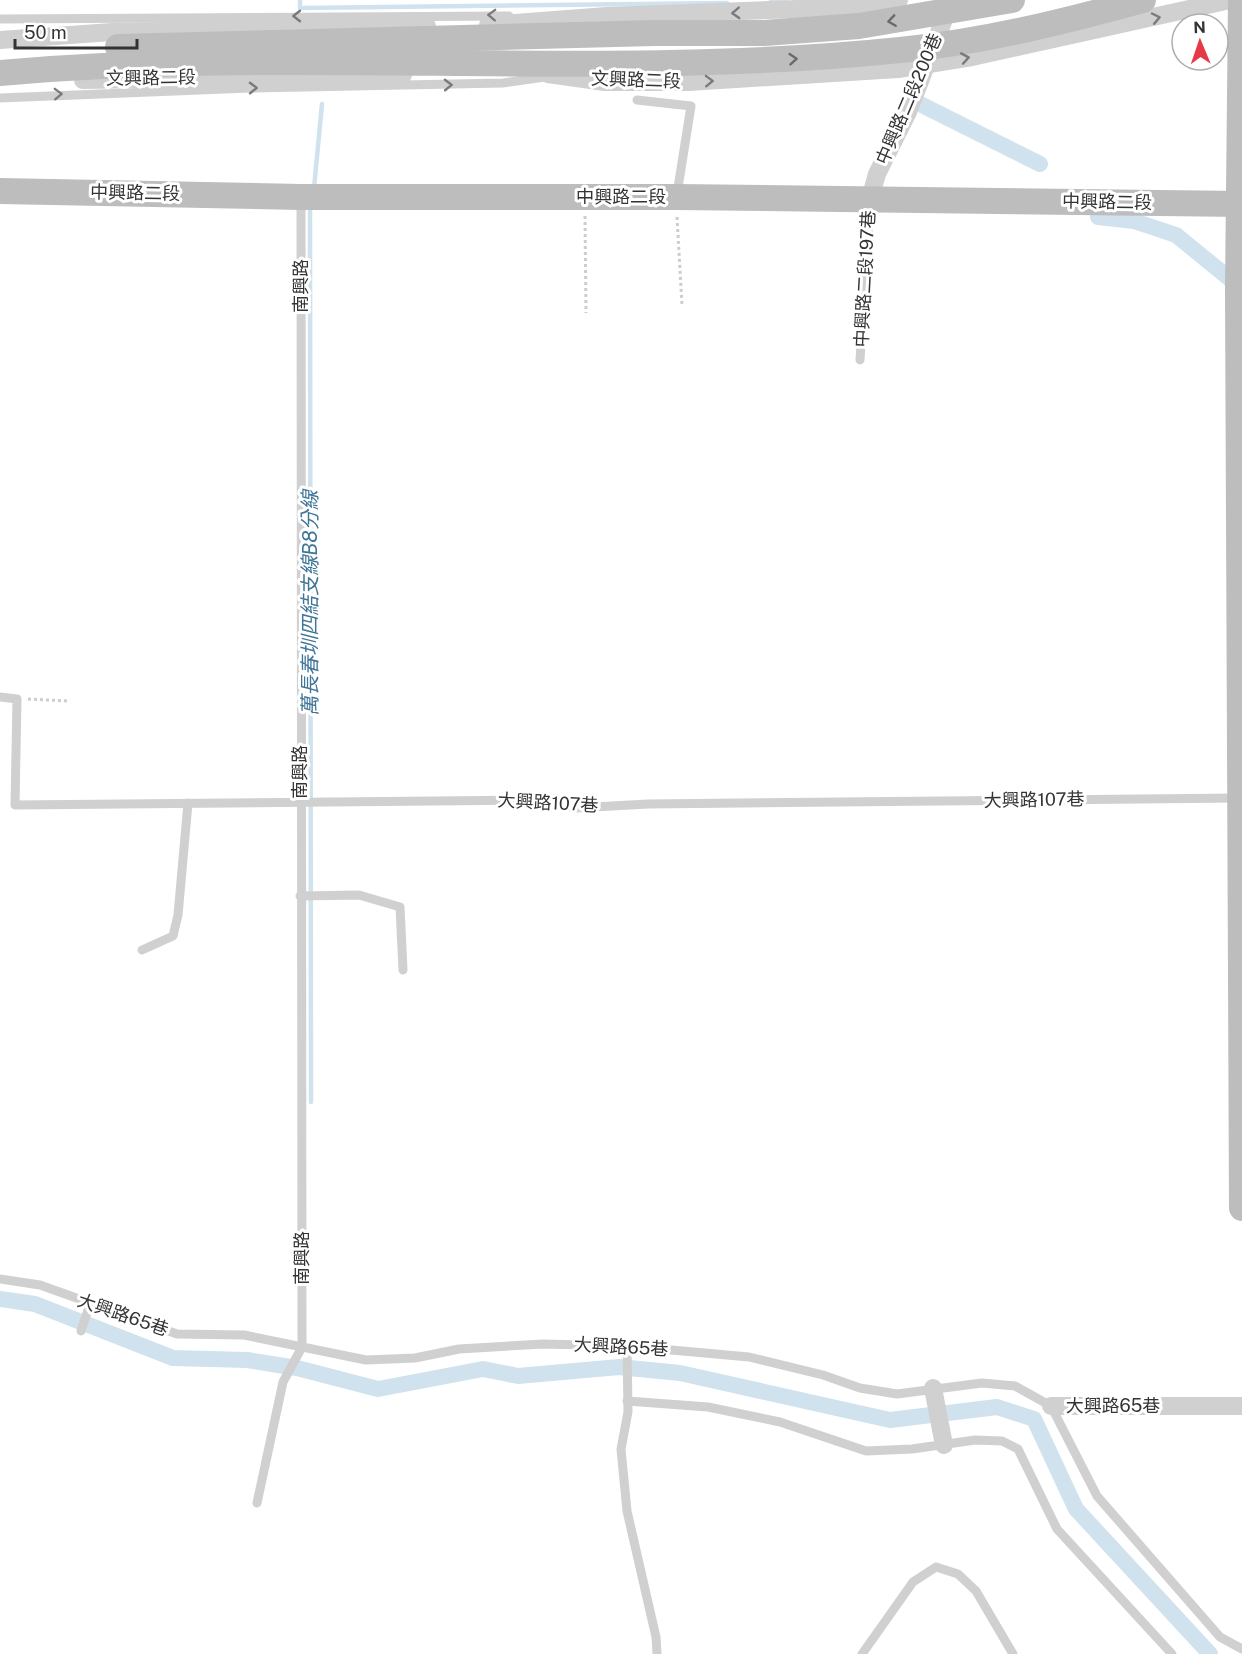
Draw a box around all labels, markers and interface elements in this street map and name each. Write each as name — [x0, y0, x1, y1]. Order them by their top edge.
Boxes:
one-way arrow — [731, 6, 740, 19]
one-way arrow — [487, 9, 496, 21]
one-way arrow — [292, 10, 301, 22]
scale bar — [15, 12, 136, 50]
one-way arrow — [1151, 12, 1161, 25]
north arrow — [1170, 12, 1230, 72]
one-way arrow — [887, 14, 897, 26]
text: N — [1193, 18, 1206, 37]
text: 50 m — [24, 22, 67, 43]
street label: 中興路二段200巷 — [871, 30, 946, 168]
one-way arrow — [961, 52, 970, 64]
one-way arrow — [788, 53, 798, 66]
street label: 文興路二段 — [106, 66, 196, 89]
street label: 文興路二段 — [591, 67, 681, 92]
one-way arrow — [704, 75, 713, 87]
one-way arrow — [444, 78, 453, 91]
one-way arrow — [249, 82, 258, 95]
one-way arrow — [54, 88, 63, 101]
street label: 中興路二段 — [90, 181, 180, 204]
street label: 中興路二段 — [576, 186, 666, 207]
street label: 中興路二段 — [1062, 190, 1152, 213]
street label: 中興路二段197巷 — [850, 210, 879, 348]
street label: 南興路 — [290, 259, 311, 313]
water label: 萬長春圳四結支線B8分線 — [298, 488, 322, 716]
street label: 南興路 — [289, 745, 310, 799]
street label: 大興路107巷 — [983, 788, 1085, 811]
street label: 大興路107巷 — [497, 789, 599, 816]
street label: 南興路 — [291, 1231, 312, 1285]
street label: 大興路65巷 — [75, 1289, 171, 1340]
street label: 大興路65巷 — [573, 1334, 669, 1359]
street label: 大興路65巷 — [1066, 1395, 1160, 1416]

